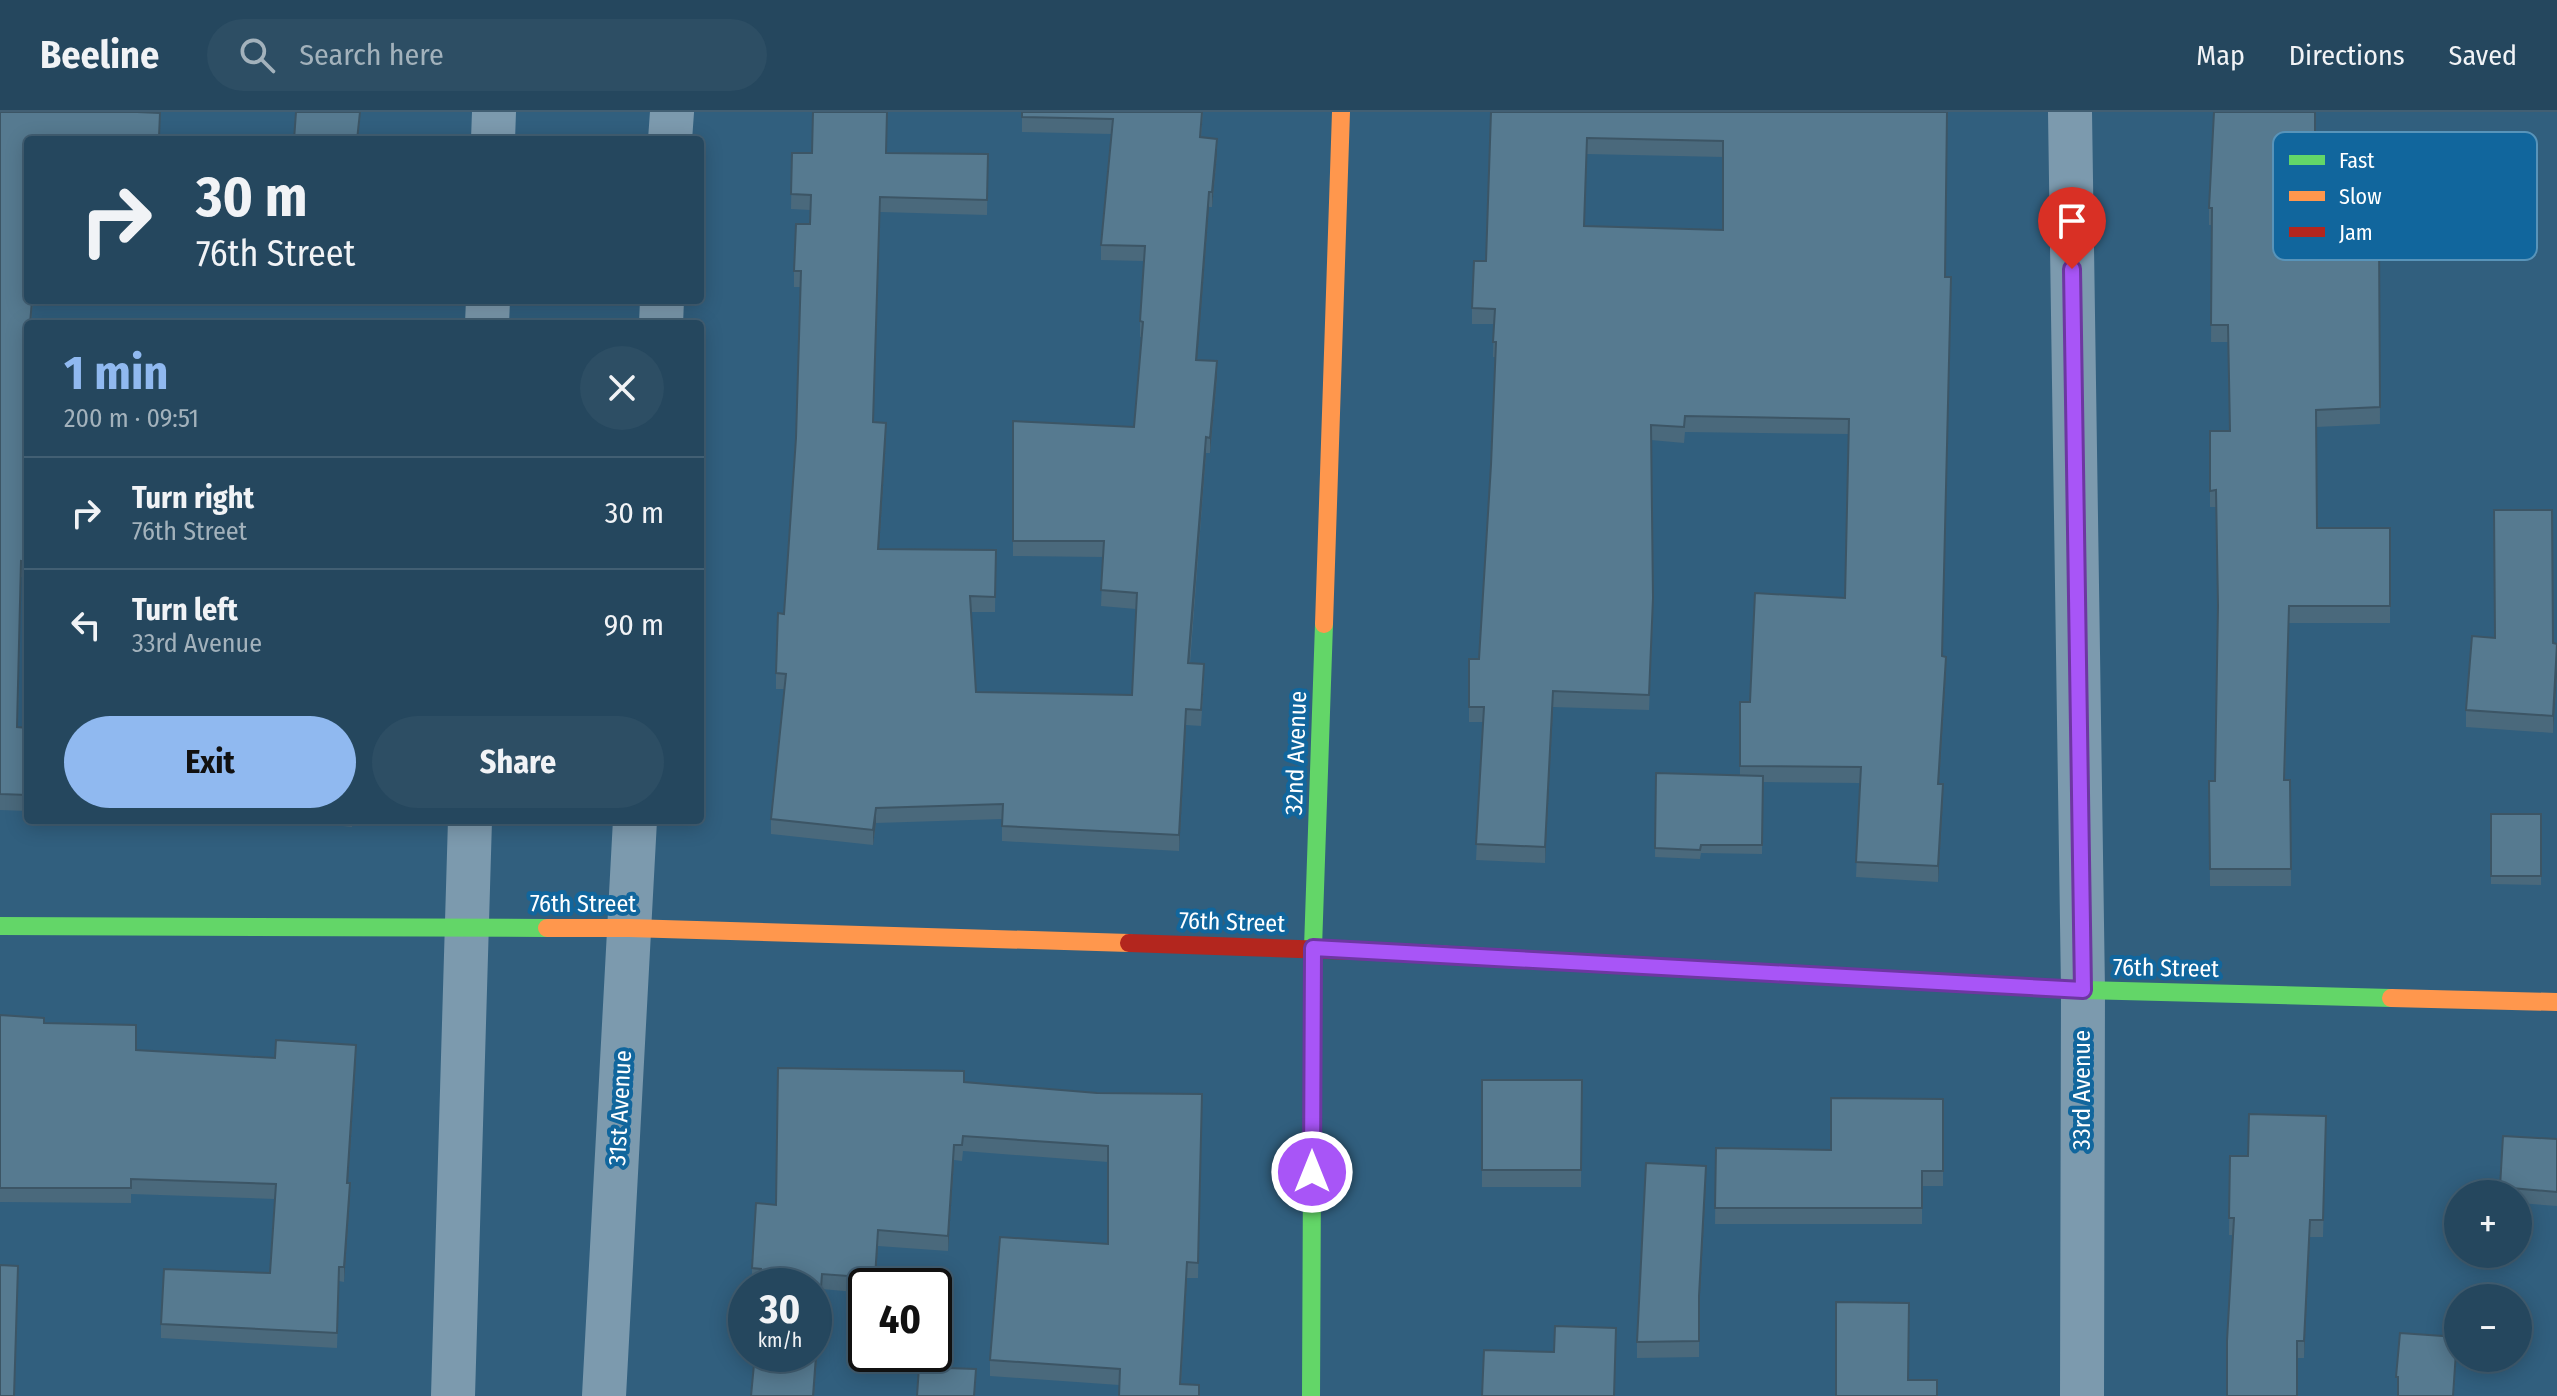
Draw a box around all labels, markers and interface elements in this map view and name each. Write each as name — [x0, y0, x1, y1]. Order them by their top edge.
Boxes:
search box — [207, 19, 767, 91]
text: Beeline — [40, 32, 159, 78]
icon: search — [235, 33, 279, 77]
text: Search here — [299, 37, 444, 73]
text: Map — [2196, 39, 2245, 72]
text: Directions — [2289, 39, 2405, 72]
text: Saved — [2449, 39, 2517, 72]
legend — [2273, 132, 2537, 260]
text: Fast — [2339, 147, 2375, 174]
text: 30 m — [196, 164, 307, 231]
icon: right — [64, 168, 168, 272]
text: Slow — [2339, 183, 2382, 210]
pin — [2038, 187, 2106, 269]
icon: arrive — [2050, 199, 2094, 243]
text: Jam — [2339, 219, 2373, 246]
text: 76th Street — [196, 232, 355, 276]
text: 1 min — [64, 344, 169, 402]
button: close — [580, 346, 664, 430]
text: 200 m · 09:51 — [64, 403, 199, 434]
text: Turn right — [132, 480, 254, 516]
icon: right — [64, 491, 108, 535]
text: 30 m — [605, 495, 664, 531]
text: 76th Street — [132, 516, 247, 547]
text: Turn left — [132, 592, 238, 628]
icon: left — [64, 603, 108, 647]
text: 90 m — [604, 607, 664, 643]
text: 33rd Avenue — [132, 628, 262, 659]
street label: 32nd Avenue — [1280, 690, 1312, 816]
button: Exit — [64, 716, 356, 808]
button: Share — [372, 716, 664, 808]
street label: 76th Street — [530, 890, 636, 918]
street label: 76th Street — [1178, 906, 1286, 938]
street label: 76th Street — [2113, 953, 2219, 983]
street label: 33rd Avenue — [2068, 1030, 2096, 1150]
street label: 31st Avenue — [603, 1050, 637, 1166]
position arrow — [1270, 1130, 1354, 1214]
map controls — [2444, 1180, 2532, 1372]
button: + — [2444, 1180, 2532, 1268]
speed limit sign: 40 — [848, 1268, 952, 1372]
button: − — [2444, 1284, 2532, 1372]
text: 30 — [760, 1286, 800, 1334]
text: km/h — [758, 1328, 802, 1352]

